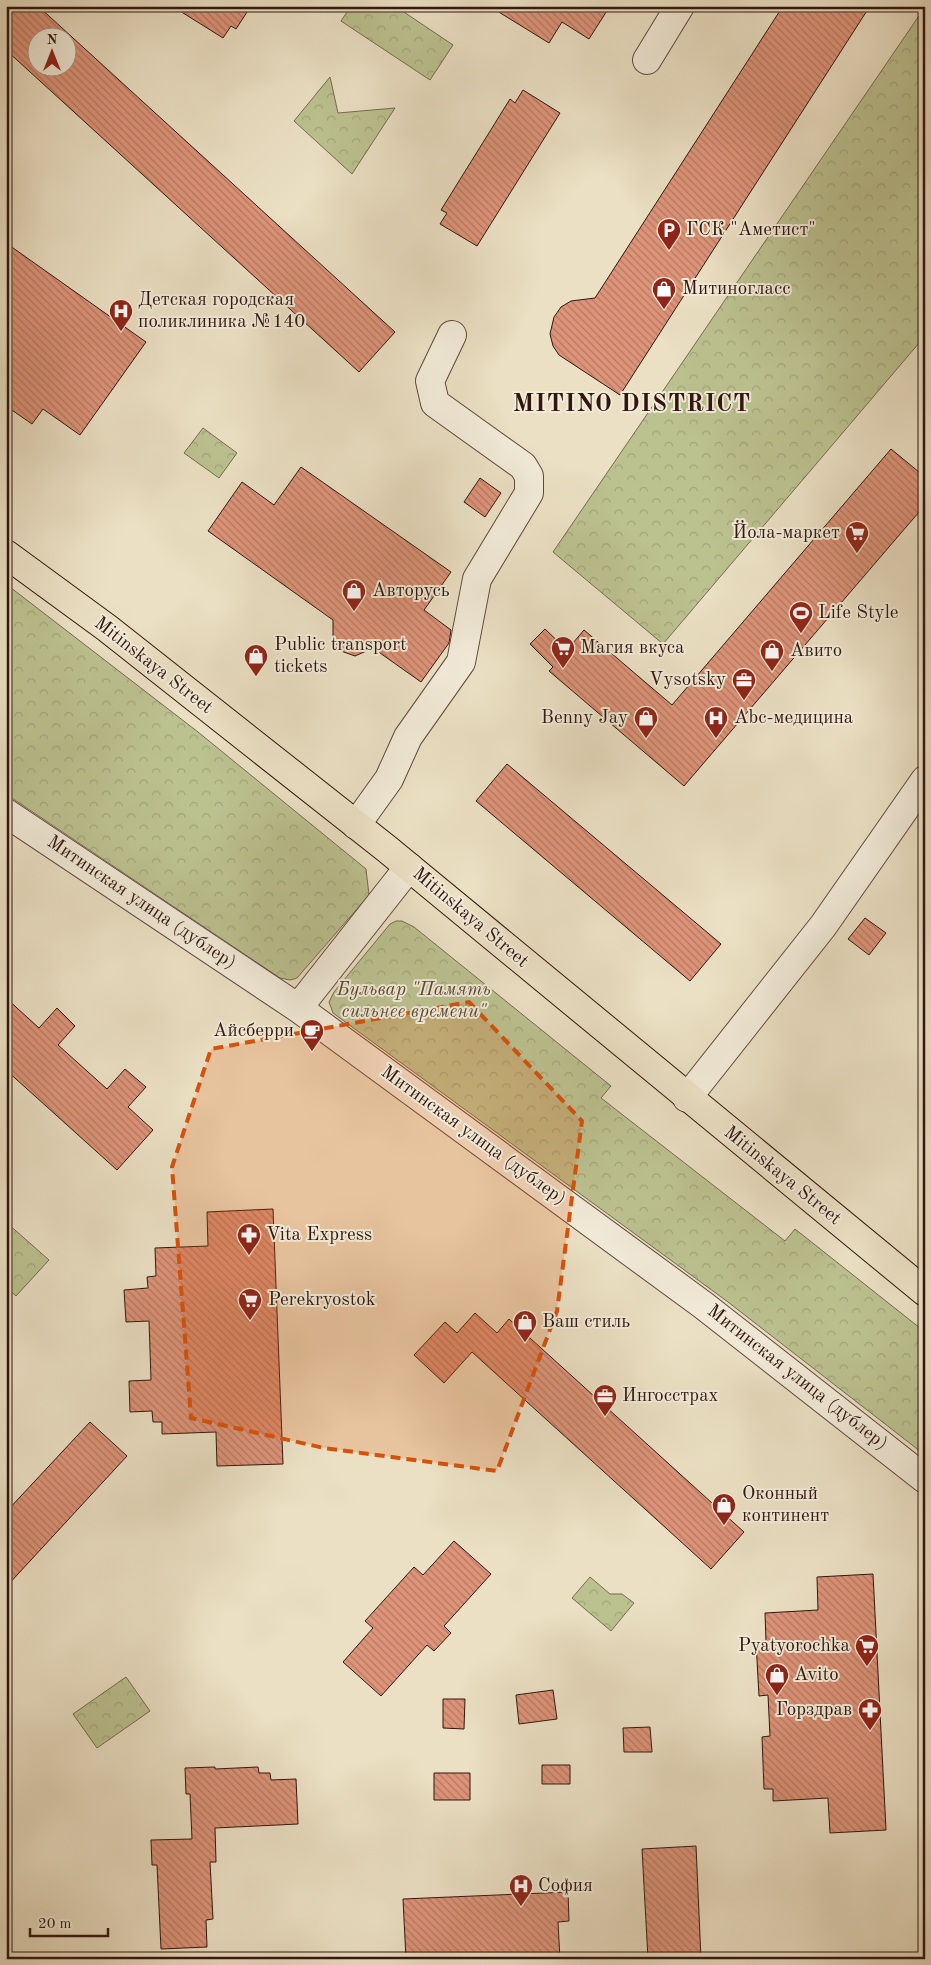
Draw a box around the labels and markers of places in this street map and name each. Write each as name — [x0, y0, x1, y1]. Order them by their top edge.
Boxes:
parking icon: ГСК "Аметист" — [656, 217, 682, 251]
place label: ГСК "Аметист" — [686, 221, 816, 240]
shop icon: Митиногласс — [651, 276, 677, 310]
place label: Митиногласс — [682, 280, 791, 299]
place label: Детская городская поликлиника №140 — [138, 291, 305, 332]
hospital icon: Детская городская поликлиника №140 — [108, 298, 134, 332]
place label: Йола-маркет — [733, 520, 840, 543]
supermarket icon: Йола-маркет — [844, 520, 870, 554]
shop icon: Авторусь — [341, 578, 367, 612]
place label: Авторусь — [372, 582, 450, 601]
sports icon: Life Style — [788, 600, 814, 634]
place label: Life Style — [818, 604, 899, 623]
supermarket icon: Магия вкуса — [550, 635, 576, 669]
place label: Public transport tickets — [274, 636, 407, 677]
shop icon: Авито — [759, 638, 785, 672]
place label: Магия вкуса — [580, 639, 685, 658]
place label: Авито — [790, 642, 842, 661]
shop icon: Public transport tickets — [243, 643, 269, 677]
office icon: Vysotsky — [731, 667, 757, 701]
place label: Vysotsky — [649, 671, 726, 690]
shop icon: Benny Jay — [633, 705, 659, 739]
hospital icon: Abc-медицина — [703, 705, 729, 739]
place label: Benny Jay — [541, 709, 628, 728]
place label: Abc-медицина — [734, 709, 854, 728]
cafe icon: Айсберри — [299, 1018, 325, 1052]
place label: Айсберри — [213, 1022, 294, 1041]
pharmacy icon: Vita Express — [236, 1222, 262, 1256]
place label: Vita Express — [266, 1226, 372, 1245]
supermarket icon: Perekryostok — [237, 1287, 263, 1321]
place label: Perekryostok — [268, 1291, 376, 1310]
shop icon: Ваш стиль — [512, 1309, 538, 1343]
place label: Ваш стиль — [542, 1313, 630, 1332]
office icon: Ингосстрах — [592, 1383, 618, 1417]
place label: Ингосстрах — [622, 1387, 719, 1406]
place label: Оконный континент — [742, 1485, 829, 1526]
shop icon: Оконный континент — [711, 1492, 737, 1526]
supermarket icon: Pyatyorochka — [854, 1633, 880, 1667]
place label: Pyatyorochka — [738, 1637, 851, 1656]
shop icon: Avito — [764, 1662, 790, 1696]
place label: Avito — [794, 1666, 839, 1685]
pharmacy icon: Горздрав — [857, 1697, 883, 1731]
place label: Горздрав — [776, 1701, 852, 1720]
hospital icon: София — [508, 1873, 534, 1907]
place label: София — [538, 1877, 593, 1896]

